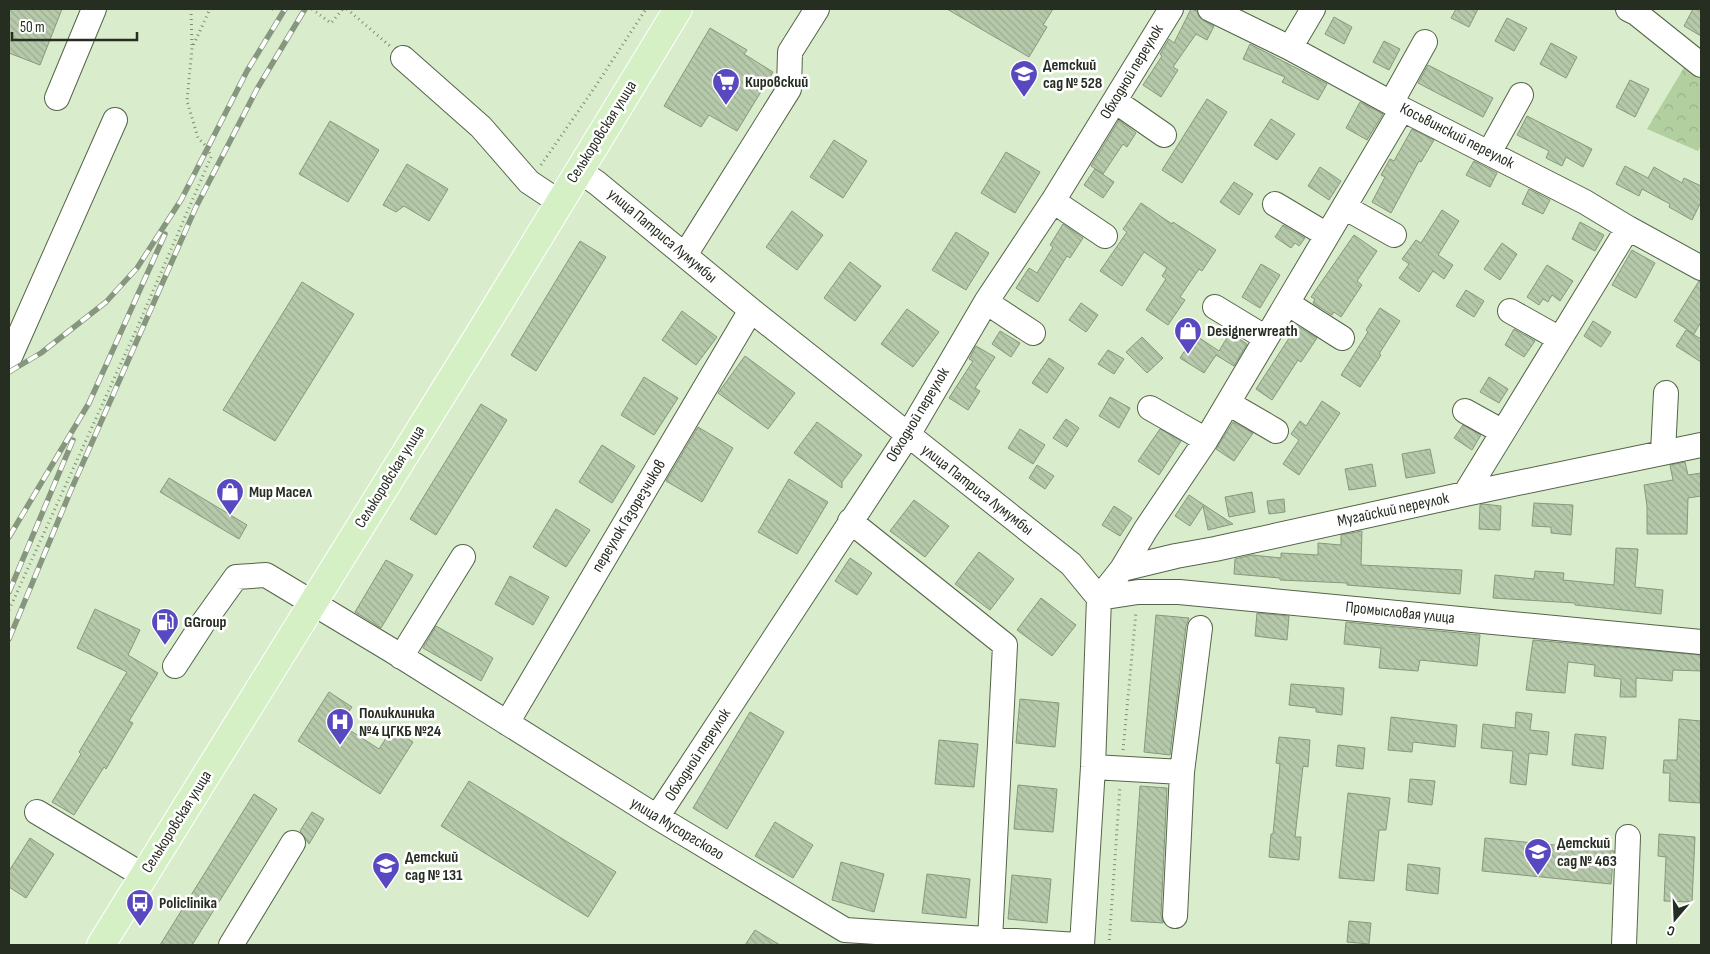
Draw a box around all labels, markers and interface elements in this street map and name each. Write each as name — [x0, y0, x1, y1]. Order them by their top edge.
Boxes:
scale bar — [12, 10, 138, 42]
text: 50 m — [20, 18, 45, 37]
street label: Обходной переулок — [1096, 21, 1168, 123]
place label: Детский сад № 528 — [1043, 56, 1103, 93]
school or university icon: Детский сад № 528 — [1009, 59, 1039, 98]
supermarket icon: Кировский — [711, 67, 741, 106]
place label: Кировский — [745, 73, 808, 92]
street label: Селькоровская улица — [563, 77, 641, 187]
street label: Косьвинский переулок — [1397, 99, 1518, 173]
street label: улица Патриса Лумумбы — [604, 185, 720, 287]
shop icon: Designerwreath — [1173, 316, 1203, 355]
place label: Designerwreath — [1207, 322, 1298, 341]
street label: Обходной переулок — [882, 364, 954, 466]
street label: Селькоровская улица — [351, 422, 429, 532]
street label: улица Патриса Лумумбы — [917, 440, 1037, 540]
street label: переулок Газорезчиков — [588, 456, 670, 576]
shop icon: Мир Масел — [215, 477, 245, 516]
place label: Мир Масел — [249, 483, 313, 502]
street label: Мугайский переулок — [1336, 489, 1451, 531]
street label: Промысловая улица — [1344, 598, 1456, 628]
fuel station icon: GGroup — [150, 607, 180, 646]
place label: GGroup — [184, 613, 227, 632]
place label: Поликлиника №4 ЦГКБ №24 — [359, 704, 442, 741]
street label: Обходной переулок — [661, 704, 736, 805]
hospital icon: Поликлиника №4 ЦГКБ №24 — [325, 707, 355, 746]
street label: Селькоровская улица — [138, 767, 216, 877]
street label: улица Мусоргского — [627, 793, 727, 865]
place label: Детский сад № 463 — [1557, 834, 1617, 871]
school or university icon: Детский сад № 463 — [1523, 837, 1553, 876]
place label: Детский сад № 131 — [405, 848, 463, 885]
school or university icon: Детский сад № 131 — [371, 851, 401, 890]
bus stop icon: Policlinika — [125, 888, 155, 927]
place label: Policlinika — [159, 894, 217, 913]
north arrow — [1650, 894, 1700, 944]
text: С — [1665, 922, 1677, 940]

